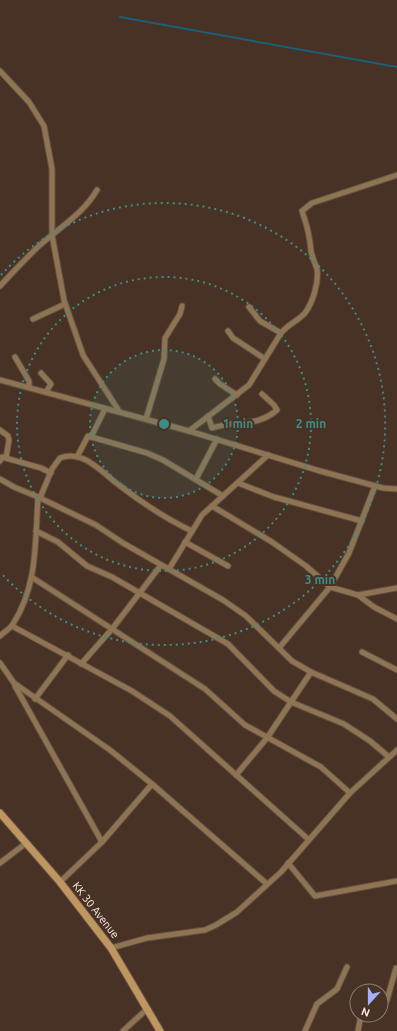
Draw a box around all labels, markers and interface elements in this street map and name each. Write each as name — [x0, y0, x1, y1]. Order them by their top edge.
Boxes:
centre of rings — [157, 417, 171, 431]
text: 1 min — [223, 417, 253, 430]
text: 2 min — [296, 417, 326, 430]
text: 3 min — [305, 573, 335, 586]
street label: KK 30 Avenue — [70, 880, 122, 940]
north arrow — [349, 983, 389, 1023]
text: N — [359, 1005, 371, 1019]

